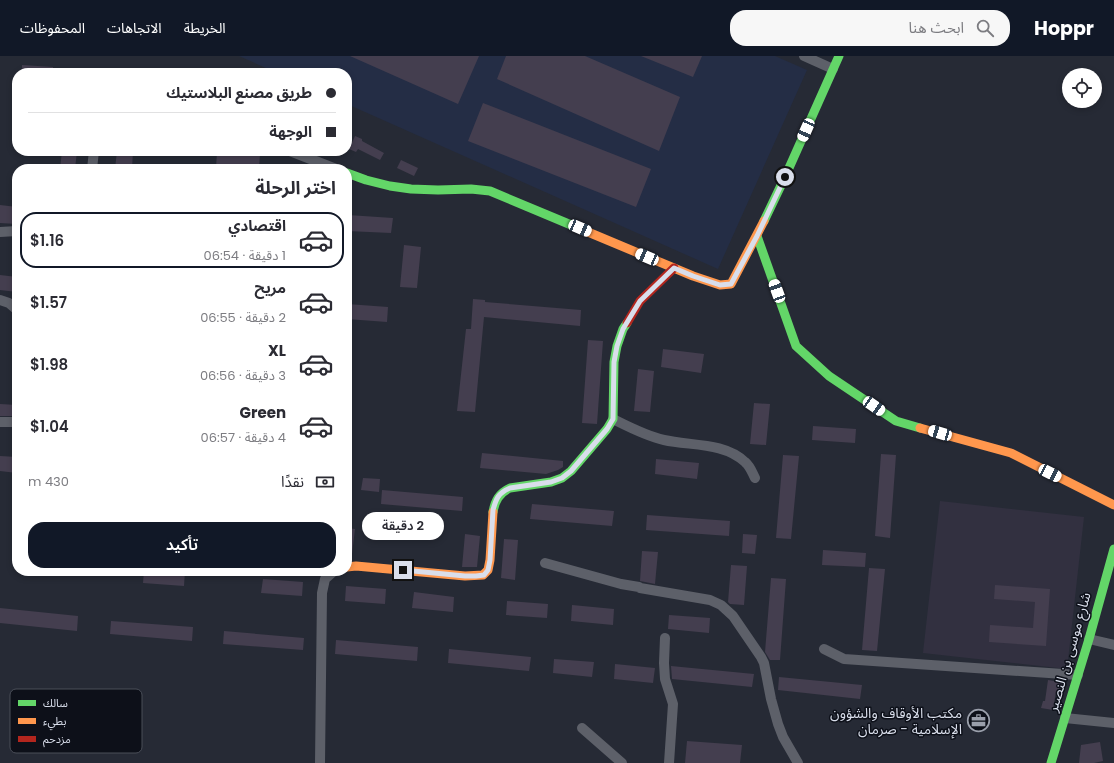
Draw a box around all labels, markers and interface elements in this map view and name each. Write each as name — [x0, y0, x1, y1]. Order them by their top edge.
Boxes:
search box — [730, 10, 1010, 46]
text: Hoppr — [1034, 15, 1094, 42]
text: ابحث هنا — [908, 17, 964, 38]
icon: search — [974, 17, 996, 39]
text: المحفوظات — [20, 18, 85, 38]
text: الاتجاهات — [107, 18, 162, 38]
text: الخريطة — [184, 18, 226, 38]
map controls — [1062, 68, 1102, 108]
button: locate — [1062, 68, 1102, 108]
text: طريق مصنع البلاستيك — [166, 82, 312, 103]
car — [796, 117, 816, 143]
text: الوجهة — [269, 121, 312, 142]
route start — [776, 168, 794, 186]
text: اختر الرحلة — [255, 175, 336, 200]
text: اقتصادي — [228, 215, 286, 236]
car — [567, 218, 593, 238]
icon: car — [298, 222, 334, 258]
text: $1.16 — [30, 230, 64, 251]
text: 1 دقيقة · 06:54 — [204, 246, 286, 265]
car — [634, 247, 660, 267]
text: مريح — [254, 277, 286, 298]
car — [767, 278, 787, 304]
icon: car — [298, 284, 334, 320]
text: $1.57 — [30, 292, 67, 313]
text: 2 دقيقة · 06:55 — [200, 308, 286, 327]
text: XL — [268, 340, 286, 361]
icon: car — [298, 346, 334, 382]
text: $1.98 — [30, 354, 68, 375]
text: 3 دقيقة · 06:56 — [200, 366, 286, 385]
car — [861, 394, 887, 418]
text: Green — [240, 402, 286, 423]
icon: car — [298, 408, 334, 444]
text: $1.04 — [30, 416, 69, 437]
car — [927, 424, 953, 442]
text: 4 دقيقة · 06:57 — [201, 428, 286, 447]
car — [1037, 462, 1063, 484]
text: نقدًا — [281, 471, 304, 492]
icon: cash — [314, 471, 336, 493]
text: 430 m — [28, 472, 69, 491]
callout: 2 دقيقة — [362, 512, 444, 540]
text: 2 دقيقة — [382, 516, 424, 535]
button: تأكيد — [28, 522, 336, 568]
route end — [394, 561, 412, 579]
street label: شارع موسى بن النصير — [1042, 590, 1097, 715]
legend — [10, 689, 142, 753]
text: سالك — [43, 695, 68, 711]
place label: مكتب الأوقاف والشؤون الإسلامية - صرمان — [830, 703, 962, 739]
office icon: مكتب الأوقاف والشؤون الإسلامية - صرمان — [965, 708, 991, 734]
text: بطيء — [43, 713, 66, 731]
text: مزدحم — [43, 731, 71, 748]

